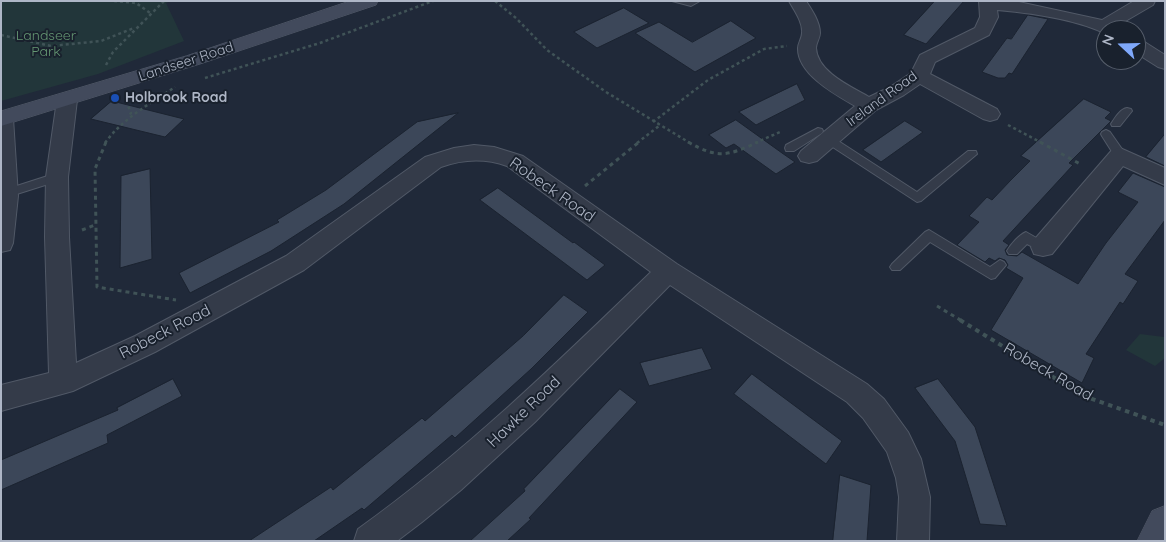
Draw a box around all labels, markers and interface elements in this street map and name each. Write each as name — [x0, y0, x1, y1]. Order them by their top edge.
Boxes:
north arrow — [1096, 20, 1146, 70]
park label: Landseer Park — [16, 28, 76, 60]
text: N — [1098, 32, 1118, 48]
street label: Landseer Road — [136, 39, 236, 85]
street label: Ireland Road — [843, 68, 921, 130]
place label: Holbrook Road — [125, 90, 227, 106]
marker: Holbrook Road — [109, 92, 121, 104]
street label: Robeck Road — [506, 153, 598, 227]
street label: Robeck Road — [116, 301, 214, 363]
street label: Robeck Road — [1000, 339, 1096, 405]
street label: Hawke Road — [483, 372, 565, 452]

